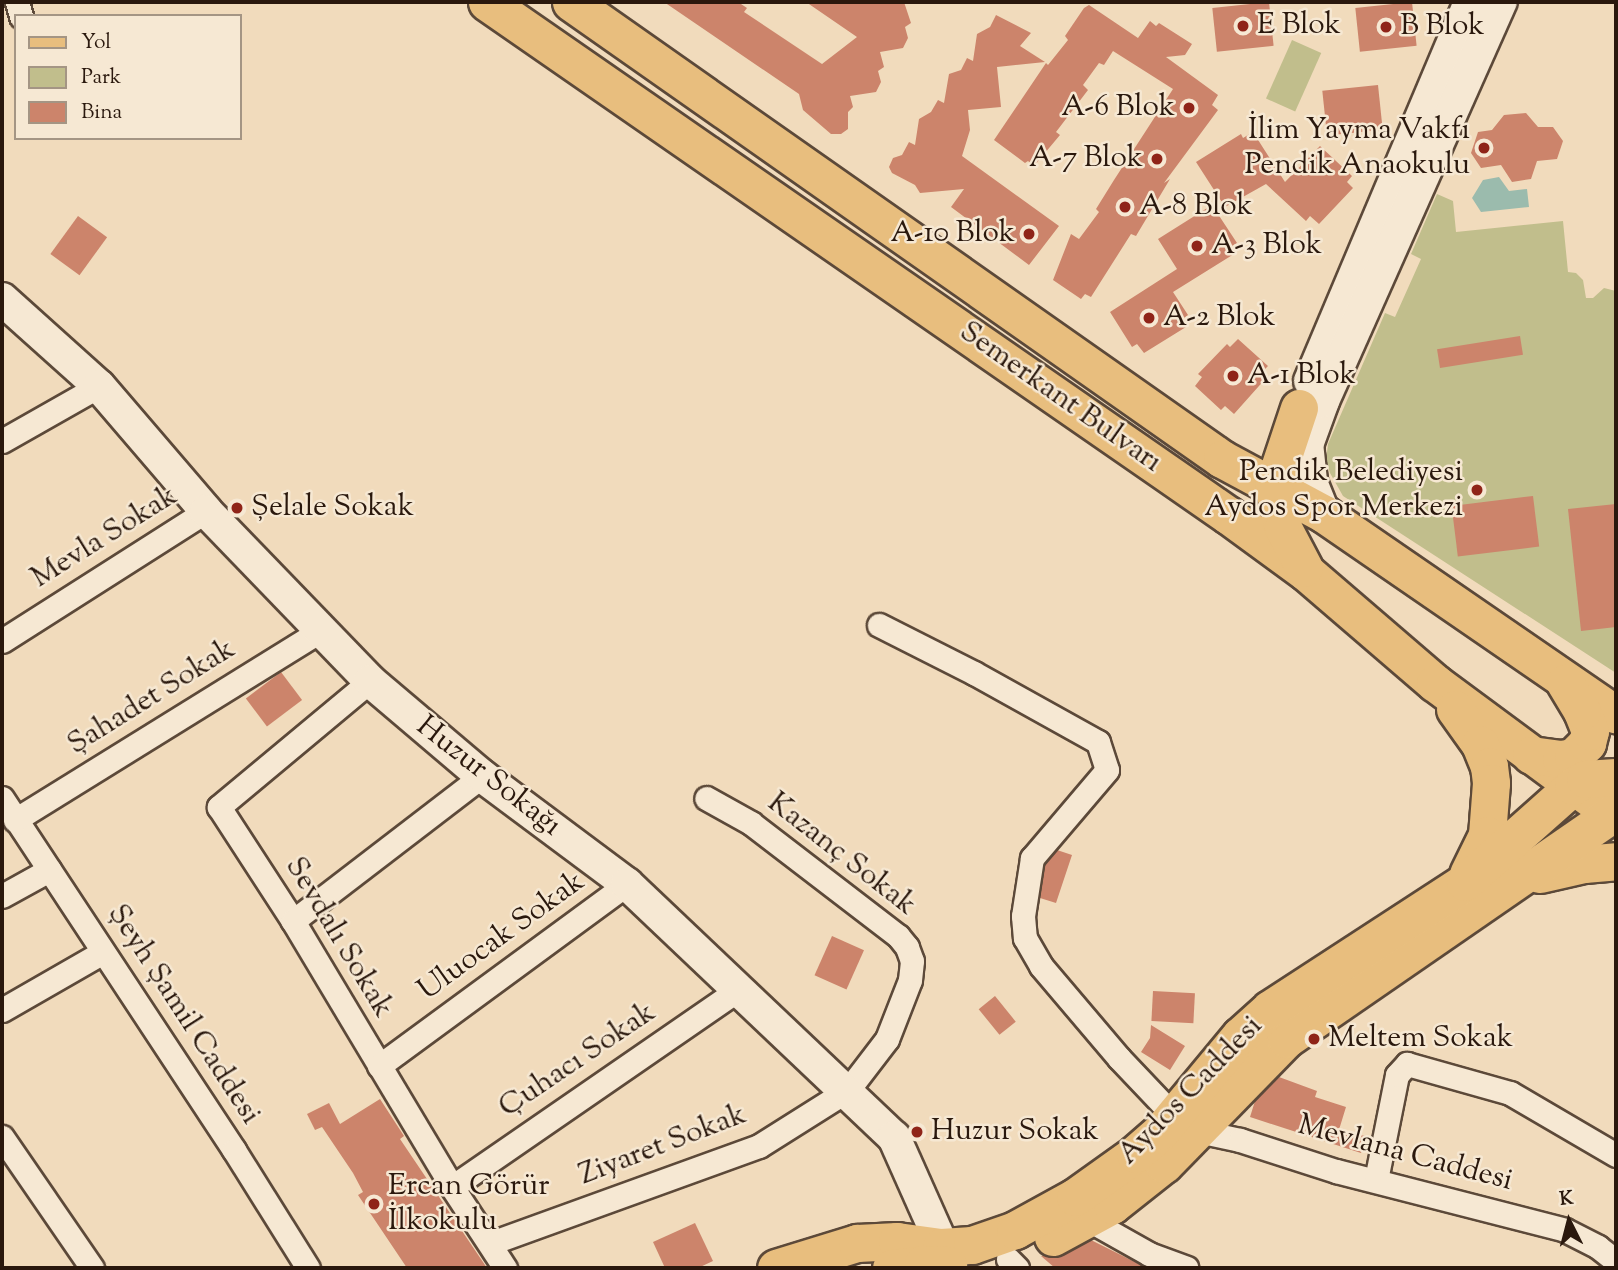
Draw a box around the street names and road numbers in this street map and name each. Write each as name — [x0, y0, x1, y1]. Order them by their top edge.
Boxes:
street label: Semerkant Bulvarı — [952, 315, 1168, 481]
street label: Mevla Sokak — [25, 479, 185, 597]
street label: Şahadet Sokak — [62, 632, 242, 764]
street label: Huzur Sokağı — [408, 709, 568, 845]
street label: Kazanç Sokak — [759, 786, 923, 924]
street label: Sevdalı Sokak — [276, 851, 400, 1025]
street label: Uluocak Sokak — [412, 865, 592, 1009]
street label: Şeyh Şamil Caddesi — [99, 898, 267, 1132]
street label: Çuhacı Sokak — [493, 995, 663, 1127]
street label: Aydos Caddesi — [1111, 1009, 1271, 1173]
street label: Ziyaret Sokak — [574, 1098, 752, 1194]
street label: Mevlana Caddesi — [1294, 1108, 1516, 1200]

